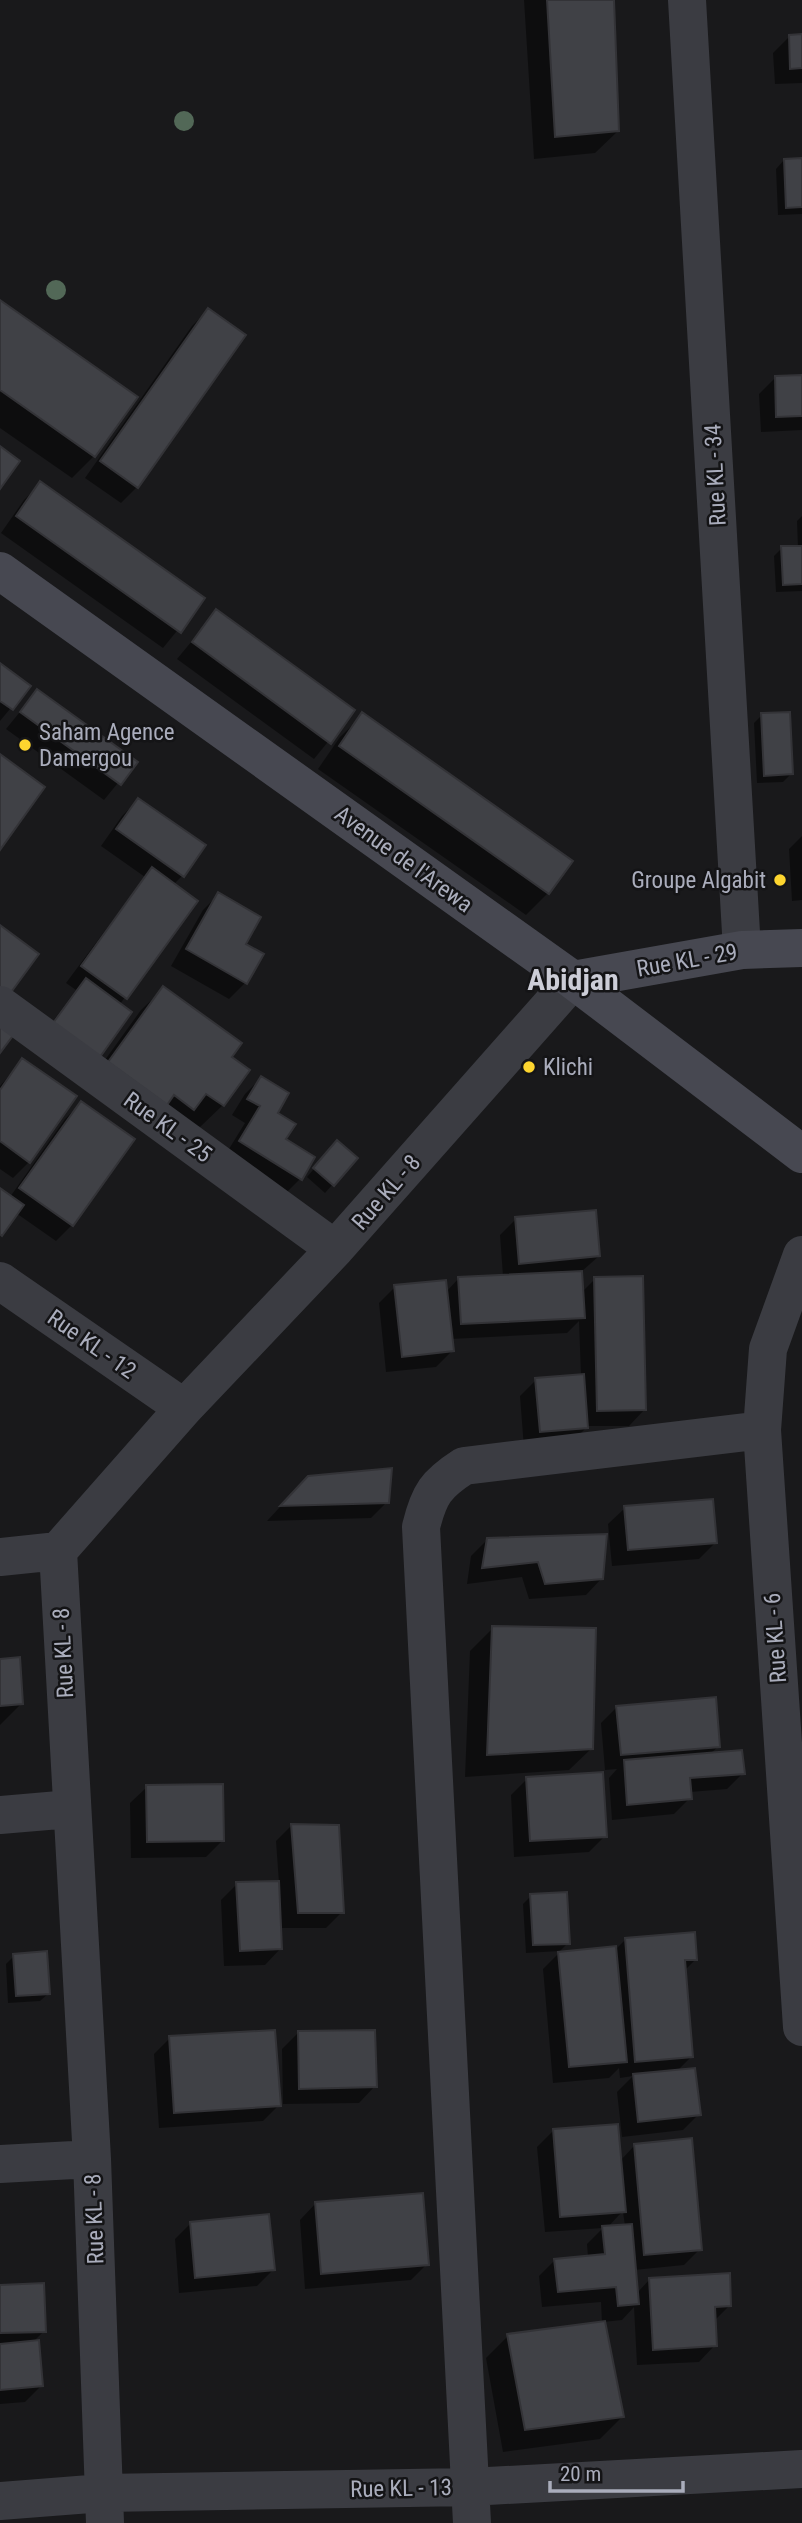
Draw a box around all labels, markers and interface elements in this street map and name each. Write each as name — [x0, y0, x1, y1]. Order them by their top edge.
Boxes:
street label: Rue KL - 34 — [699, 423, 732, 527]
place label: Saham Agence Damergou — [39, 719, 175, 772]
marker: Saham Agence Damergou — [17, 737, 33, 753]
street label: Avenue de l'Arewa — [330, 800, 478, 918]
place label: Groupe Algabit — [631, 867, 766, 894]
marker: Groupe Algabit — [772, 872, 788, 888]
street label: Rue KL - 29 — [635, 938, 740, 983]
district label: Abidjan — [527, 962, 619, 997]
place label: Klichi — [543, 1054, 593, 1081]
marker: Klichi — [521, 1059, 537, 1075]
street label: Rue KL - 25 — [119, 1087, 217, 1168]
street label: Rue KL - 8 — [347, 1149, 426, 1235]
street label: Rue KL - 12 — [42, 1304, 141, 1385]
street label: Rue KL - 6 — [759, 1592, 792, 1684]
street label: Rue KL - 8 — [48, 1607, 79, 1699]
street label: Rue KL - 8 — [79, 2173, 110, 2265]
scale bar — [550, 2450, 683, 2494]
text: 20 m — [560, 2462, 601, 2486]
street label: Rue KL - 13 — [350, 2474, 452, 2503]

